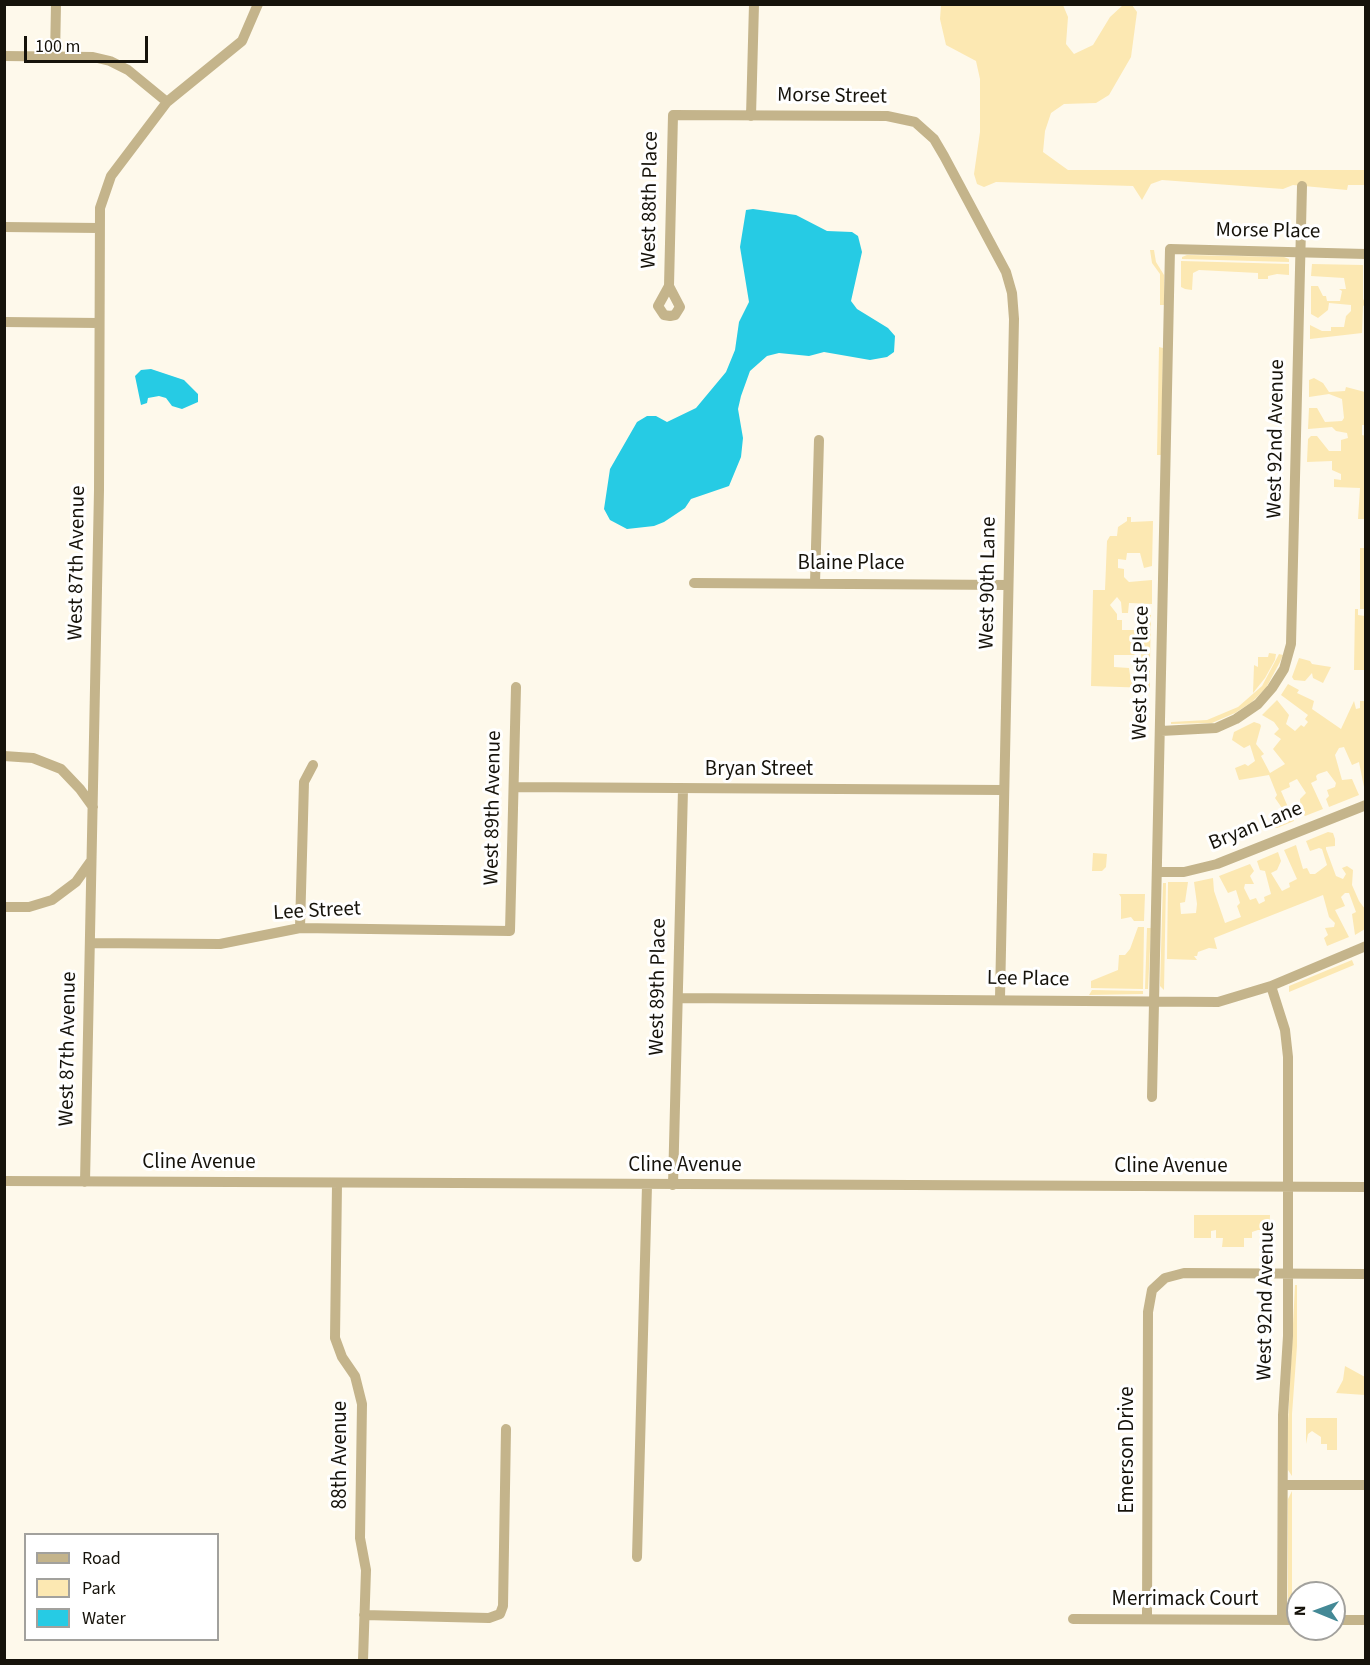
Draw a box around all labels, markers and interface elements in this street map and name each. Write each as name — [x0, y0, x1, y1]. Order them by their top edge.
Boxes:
scale bar — [27, 24, 152, 62]
text: 100 m — [35, 34, 80, 59]
street label: Morse Street — [777, 83, 887, 111]
street label: West 88th Place — [637, 131, 665, 269]
street label: Morse Place — [1215, 218, 1321, 246]
street label: West 92nd Avenue — [1263, 359, 1291, 519]
street label: West 87th Avenue — [64, 485, 92, 641]
street label: West 90th Lane — [975, 516, 1003, 650]
street label: Blaine Place — [798, 551, 904, 577]
street label: West 91st Place — [1128, 606, 1156, 740]
street label: West 89th Avenue — [480, 730, 508, 886]
street label: Bryan Street — [705, 757, 813, 783]
street label: Bryan Lane — [1206, 797, 1306, 857]
street label: Lee Street — [273, 897, 361, 927]
street label: West 89th Place — [645, 918, 673, 1056]
street label: Lee Place — [987, 967, 1069, 993]
street label: West 87th Avenue — [55, 971, 83, 1127]
street label: Cline Avenue — [142, 1150, 256, 1176]
street label: Cline Avenue — [628, 1153, 742, 1179]
street label: Cline Avenue — [1114, 1154, 1228, 1180]
street label: West 92nd Avenue — [1253, 1221, 1281, 1381]
street label: Emerson Drive — [1115, 1386, 1141, 1514]
street label: 88th Avenue — [328, 1401, 354, 1509]
legend — [24, 1533, 219, 1641]
text: Road — [82, 1546, 121, 1571]
text: Park — [82, 1576, 116, 1601]
north arrow — [1286, 1581, 1346, 1641]
street label: Merrimack Court — [1112, 1587, 1258, 1613]
text: N — [1289, 1605, 1311, 1616]
text: Water — [82, 1606, 126, 1631]

